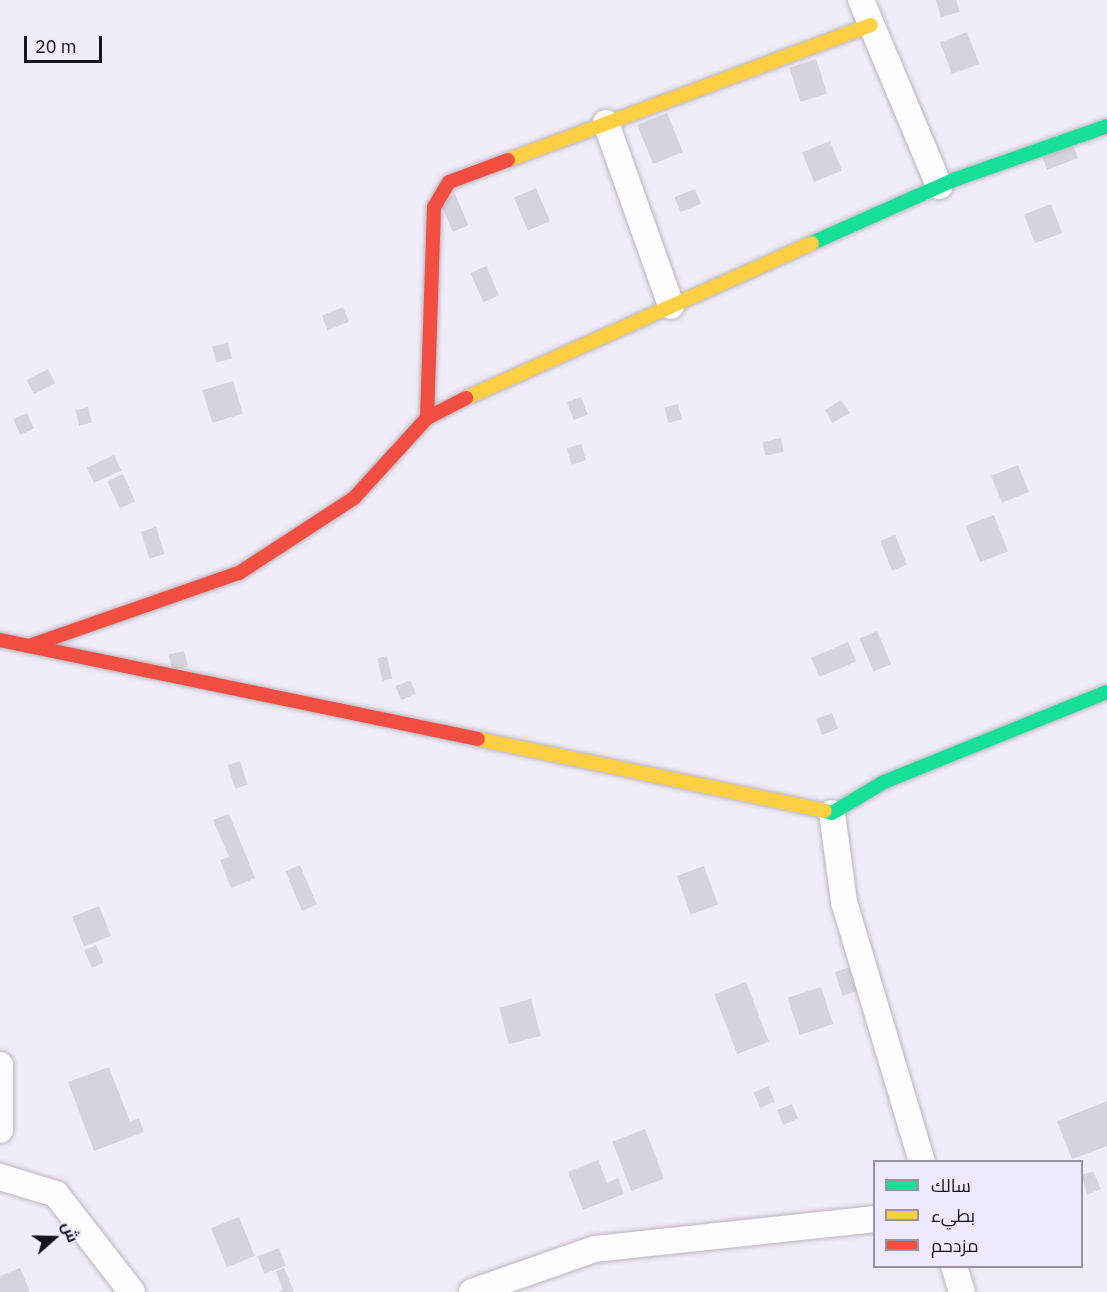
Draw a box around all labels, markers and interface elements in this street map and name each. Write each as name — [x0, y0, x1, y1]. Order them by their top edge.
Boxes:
scale bar — [27, 24, 105, 62]
text: 20 m — [35, 35, 77, 58]
legend — [873, 1160, 1083, 1268]
text: سالك — [931, 1174, 971, 1197]
text: بطيء — [931, 1204, 975, 1227]
north arrow — [24, 1208, 84, 1268]
text: ش — [58, 1219, 84, 1245]
text: مزدحم — [931, 1234, 979, 1257]

